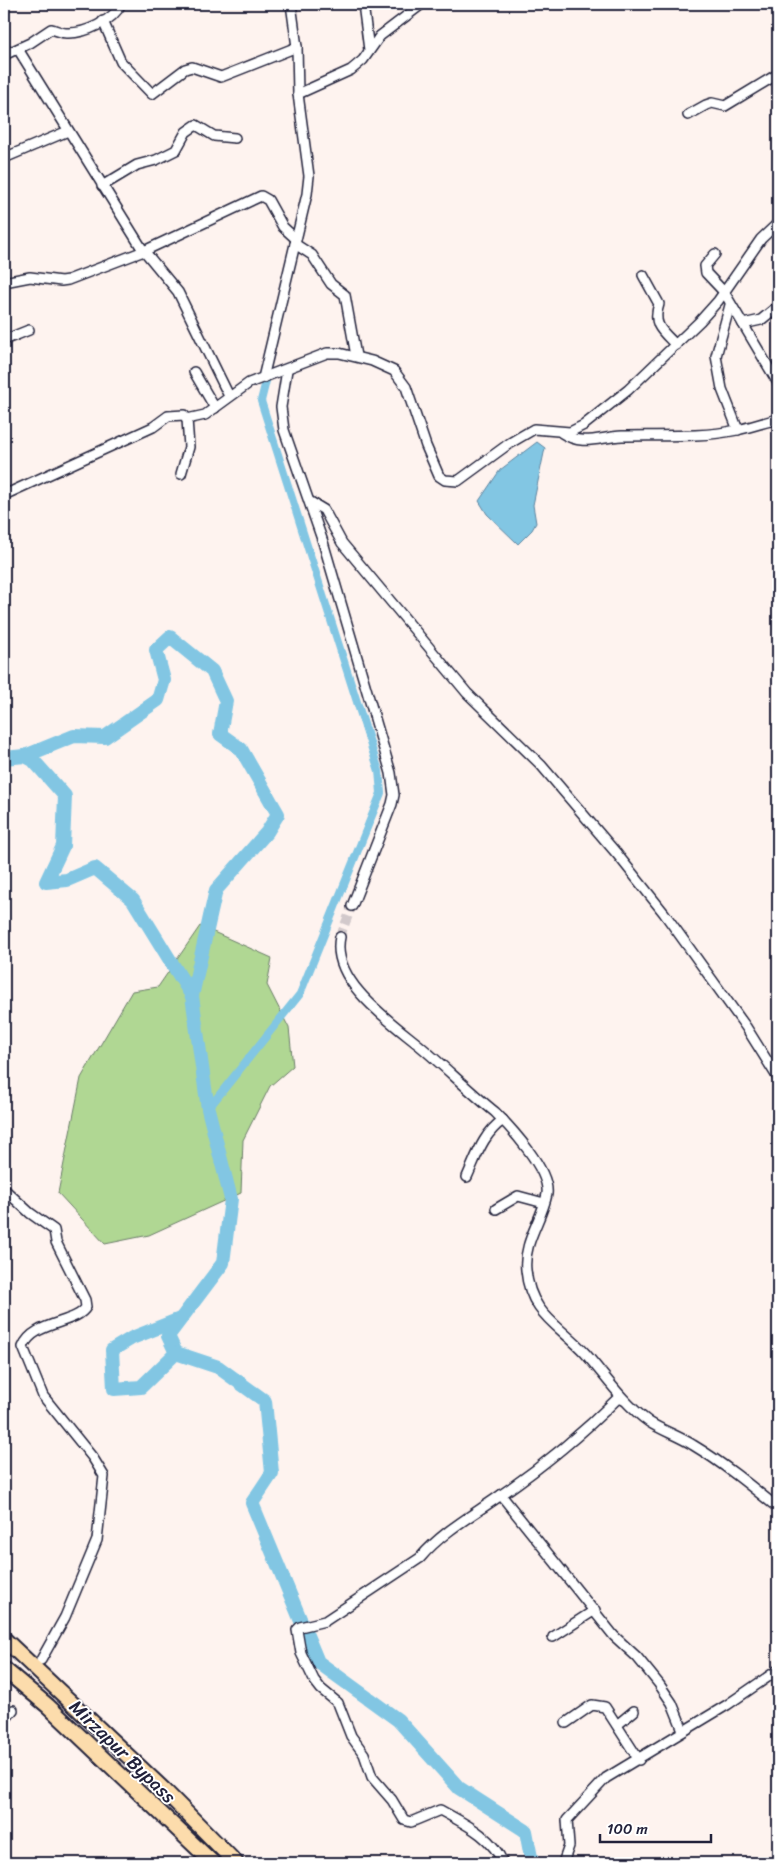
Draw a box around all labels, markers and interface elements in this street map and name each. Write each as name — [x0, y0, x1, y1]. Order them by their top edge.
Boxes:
street label: Mirzapur Bypass — [61, 1691, 184, 1812]
scale bar — [600, 1812, 711, 1844]
text: 100 m — [607, 1816, 648, 1842]

